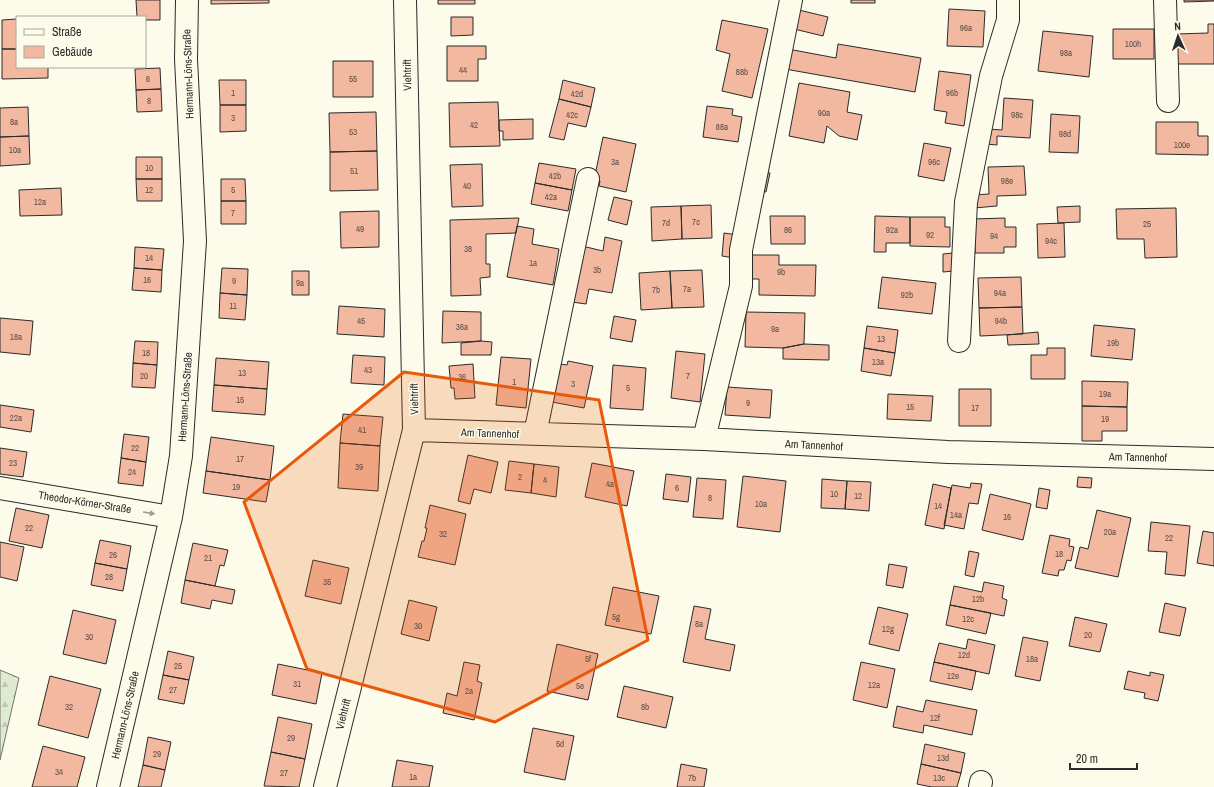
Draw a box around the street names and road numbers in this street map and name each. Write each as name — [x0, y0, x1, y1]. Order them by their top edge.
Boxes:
street label: Hermann-Löns-Straße — [179, 29, 197, 119]
street label: Viehtrift — [400, 59, 414, 91]
street label: Hermann-Löns-Straße — [175, 352, 195, 442]
street label: Viehtrift — [407, 383, 421, 415]
street label: Am Tannenhof — [460, 425, 520, 441]
street label: Am Tannenhof — [784, 436, 844, 454]
street label: Am Tannenhof — [1108, 449, 1168, 465]
street label: Theodor-Körner-Straße — [38, 488, 132, 516]
street label: Hermann-Löns-Straße — [108, 670, 142, 760]
street label: Viehtrift — [332, 697, 354, 731]

